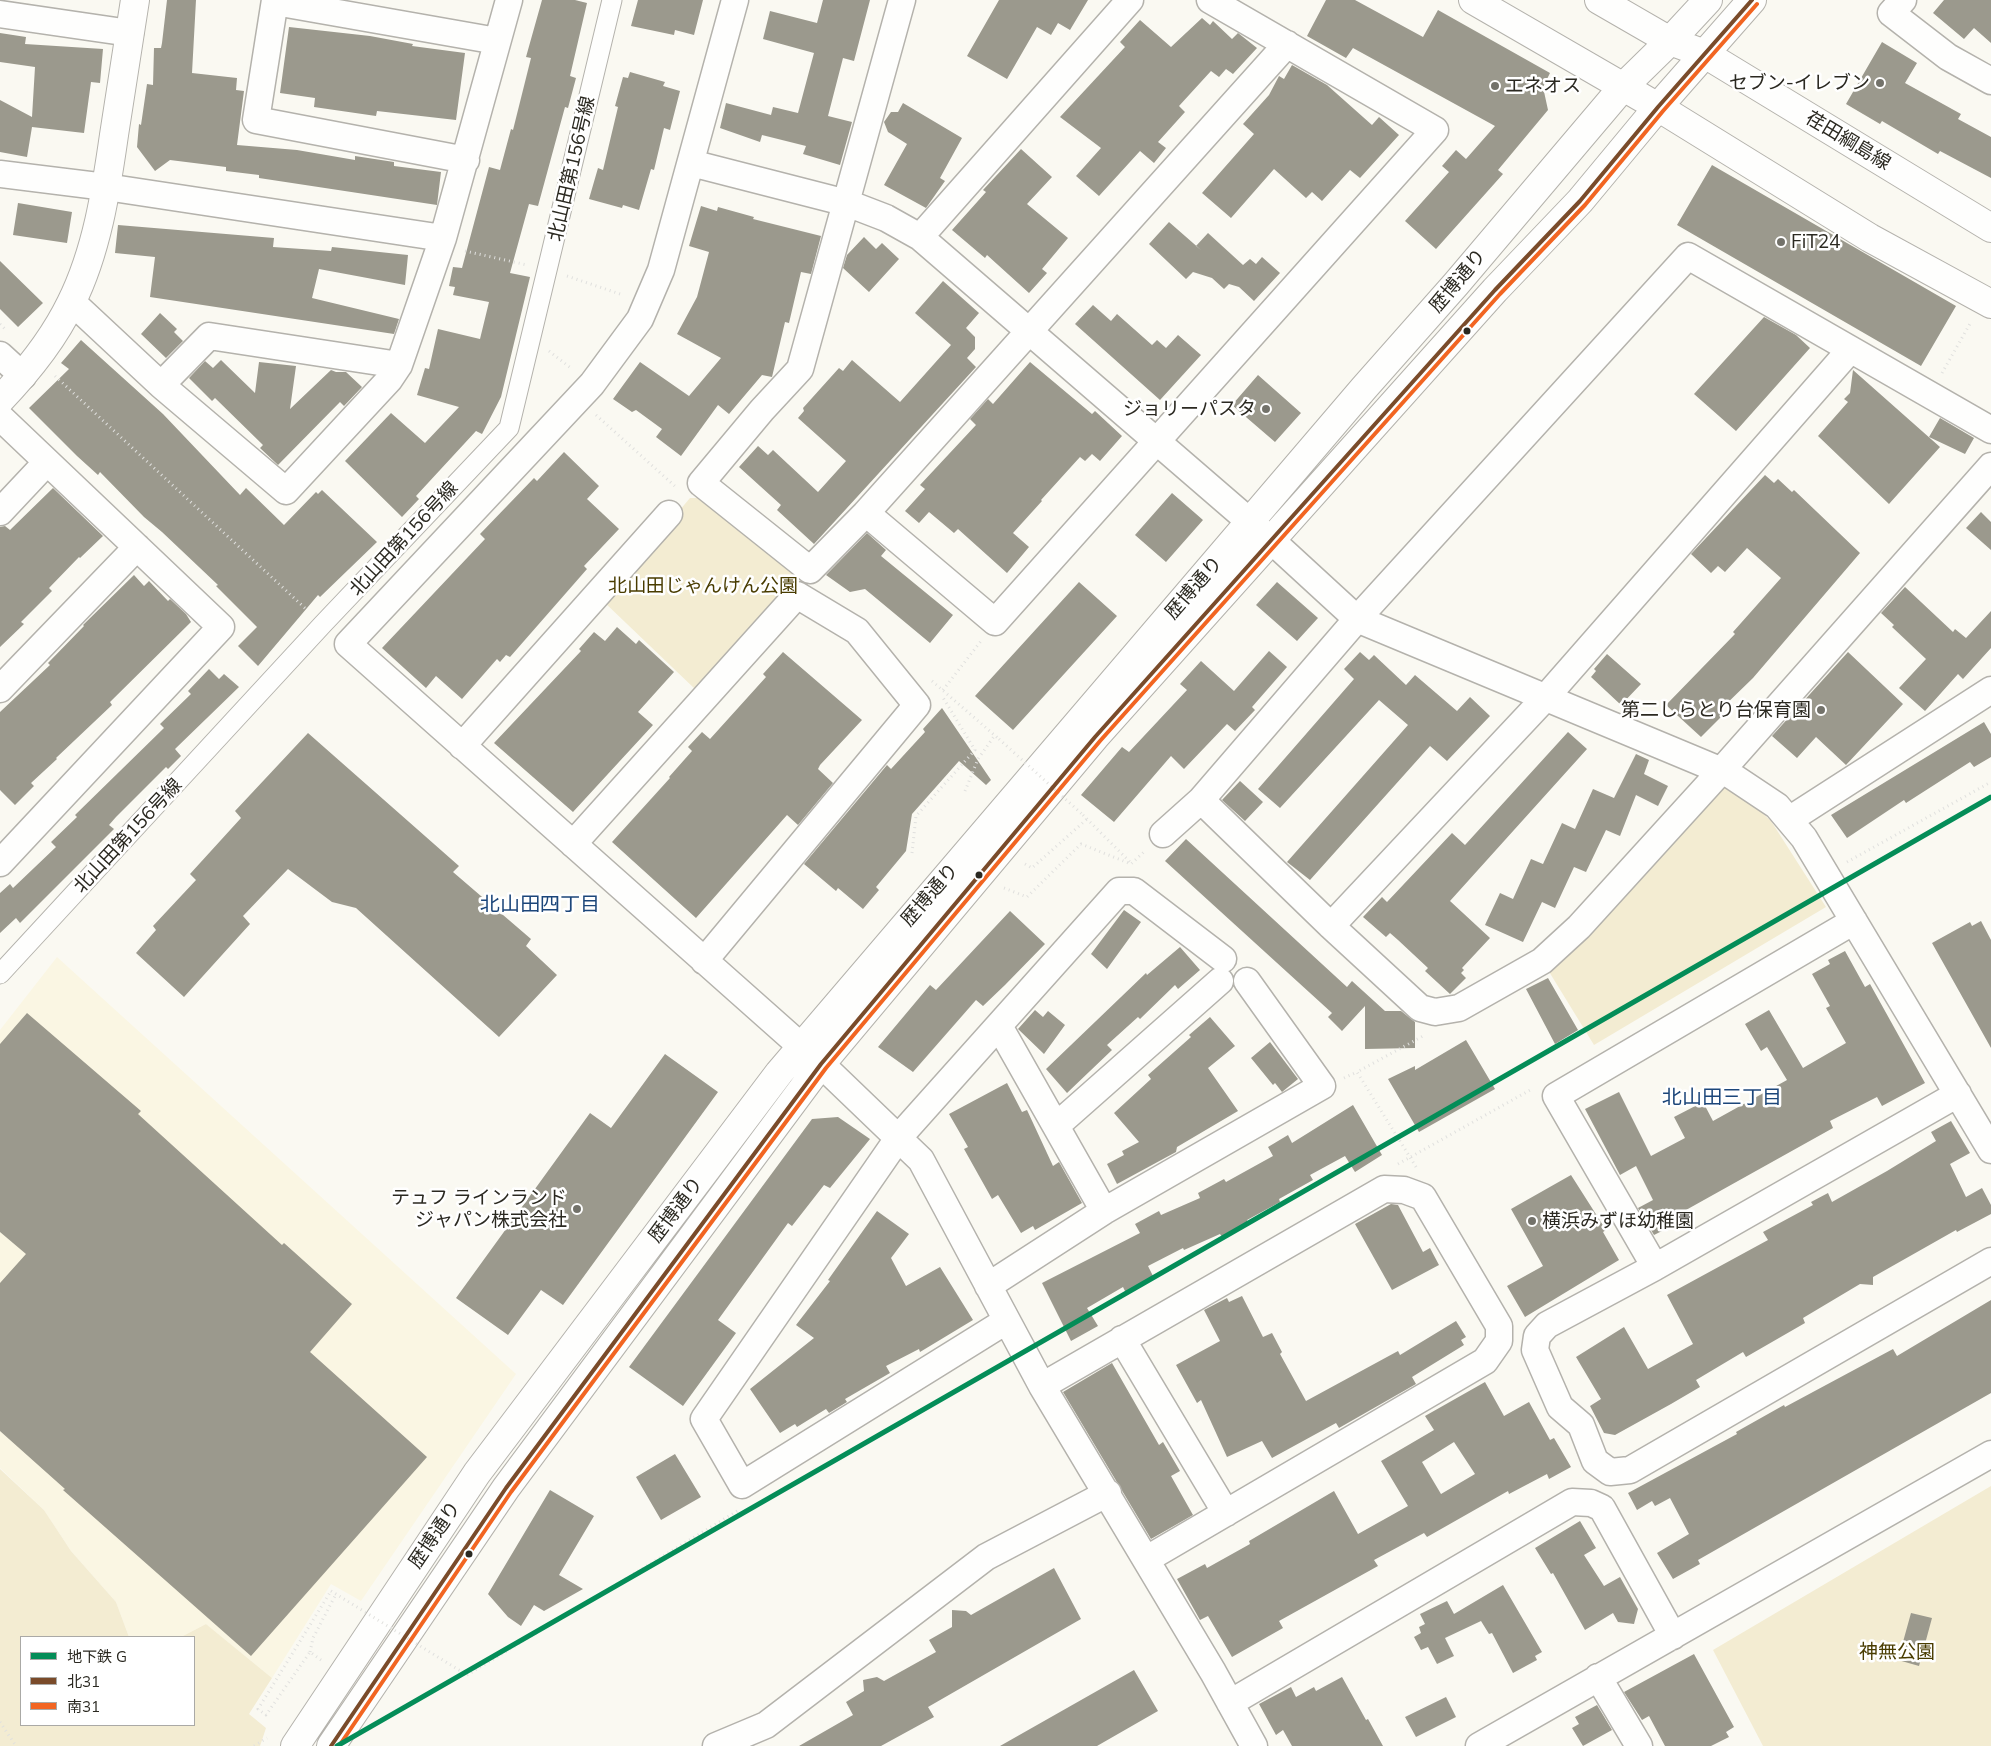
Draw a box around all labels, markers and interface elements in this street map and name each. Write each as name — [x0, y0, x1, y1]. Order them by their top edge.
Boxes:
place label: セブン-イレブン — [1729, 72, 1870, 94]
place label: エネオス — [1505, 75, 1581, 97]
marker: セブン-イレブン — [1874, 77, 1886, 89]
marker: エネオス — [1489, 80, 1501, 92]
street label: 北山田第156号線 — [544, 94, 600, 244]
street label: 荏田綱島線 — [1801, 107, 1895, 175]
place label: FiT24 — [1791, 231, 1840, 253]
marker: FiT24 — [1775, 236, 1787, 248]
street label: 歴博通り — [1425, 245, 1491, 317]
unlabelled marker — [1462, 326, 1472, 336]
place label: ジョリーパスタ — [1123, 398, 1256, 420]
marker: ジョリーパスタ — [1260, 403, 1272, 415]
street label: 北山田第156号線 — [345, 477, 463, 601]
street label: 歴博通り — [1160, 552, 1228, 624]
park label: 北山田じゃんけん公園 — [608, 575, 798, 597]
place label: 第二しらとり台保育園 — [1621, 699, 1811, 721]
marker: 第二しらとり台保育園 — [1815, 704, 1827, 716]
street label: 北山田第156号線 — [69, 774, 187, 898]
street label: 歴博通り — [896, 859, 964, 931]
unlabelled marker — [974, 870, 984, 880]
district label: 北山田四丁目 — [480, 893, 600, 917]
district label: 北山田三丁目 — [1662, 1086, 1782, 1110]
street label: 歴博通り — [644, 1173, 708, 1247]
place label: テュフ ラインランド ジャパン株式会社 — [391, 1187, 567, 1231]
marker: テュフ ラインランド ジャパン株式会社 — [571, 1203, 583, 1215]
place label: 横浜みずほ幼稚園 — [1542, 1210, 1694, 1232]
marker: 横浜みずほ幼稚園 — [1526, 1215, 1538, 1227]
street label: 歴博通り — [404, 1497, 466, 1573]
unlabelled marker — [464, 1549, 474, 1559]
legend — [20, 1636, 195, 1726]
park label: 神無公園 — [1859, 1641, 1935, 1663]
text: 地下鉄 G — [67, 1647, 127, 1666]
text: 北31 — [67, 1672, 100, 1691]
text: 南31 — [67, 1697, 100, 1716]

